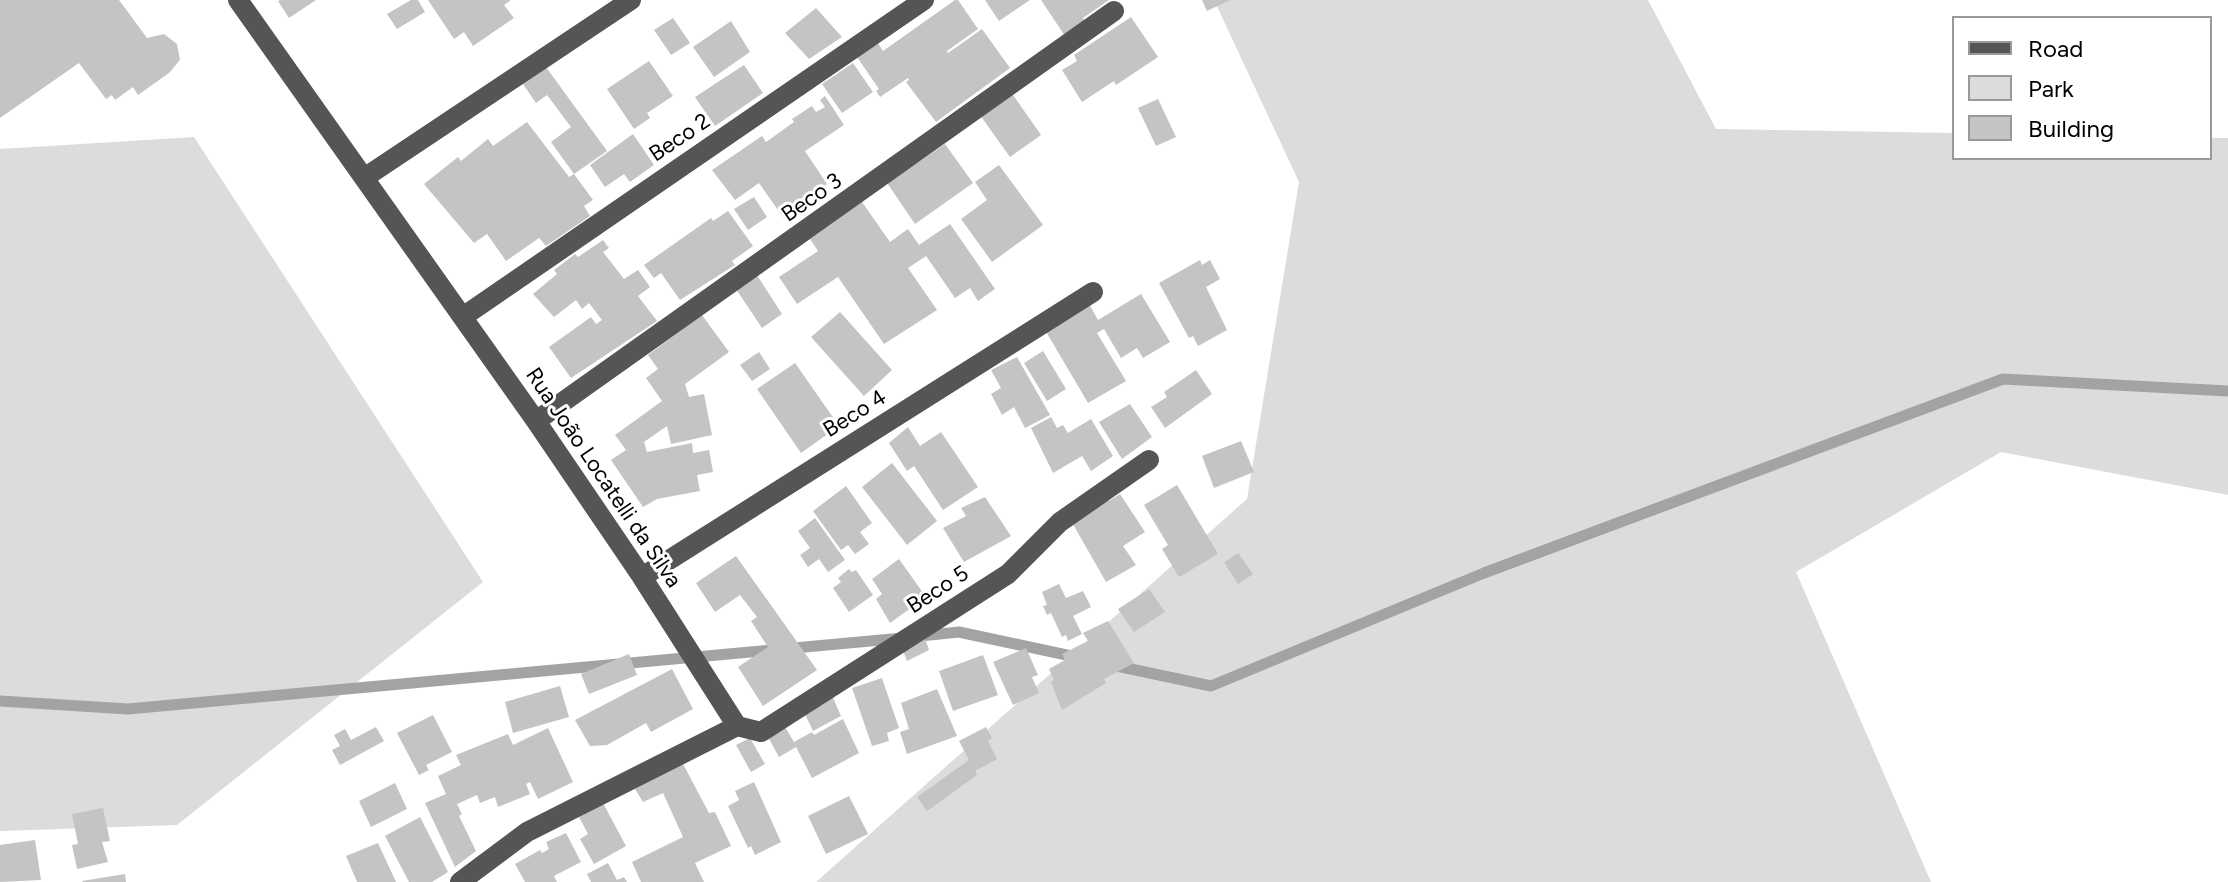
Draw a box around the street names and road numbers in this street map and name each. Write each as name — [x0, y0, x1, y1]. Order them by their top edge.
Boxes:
street label: Beco 2 — [644, 108, 716, 168]
street label: Beco 3 — [777, 168, 847, 228]
street label: Rua João Locatelli da Silva — [520, 363, 686, 593]
street label: Beco 4 — [819, 384, 891, 444]
street label: Beco 5 — [902, 560, 974, 620]

